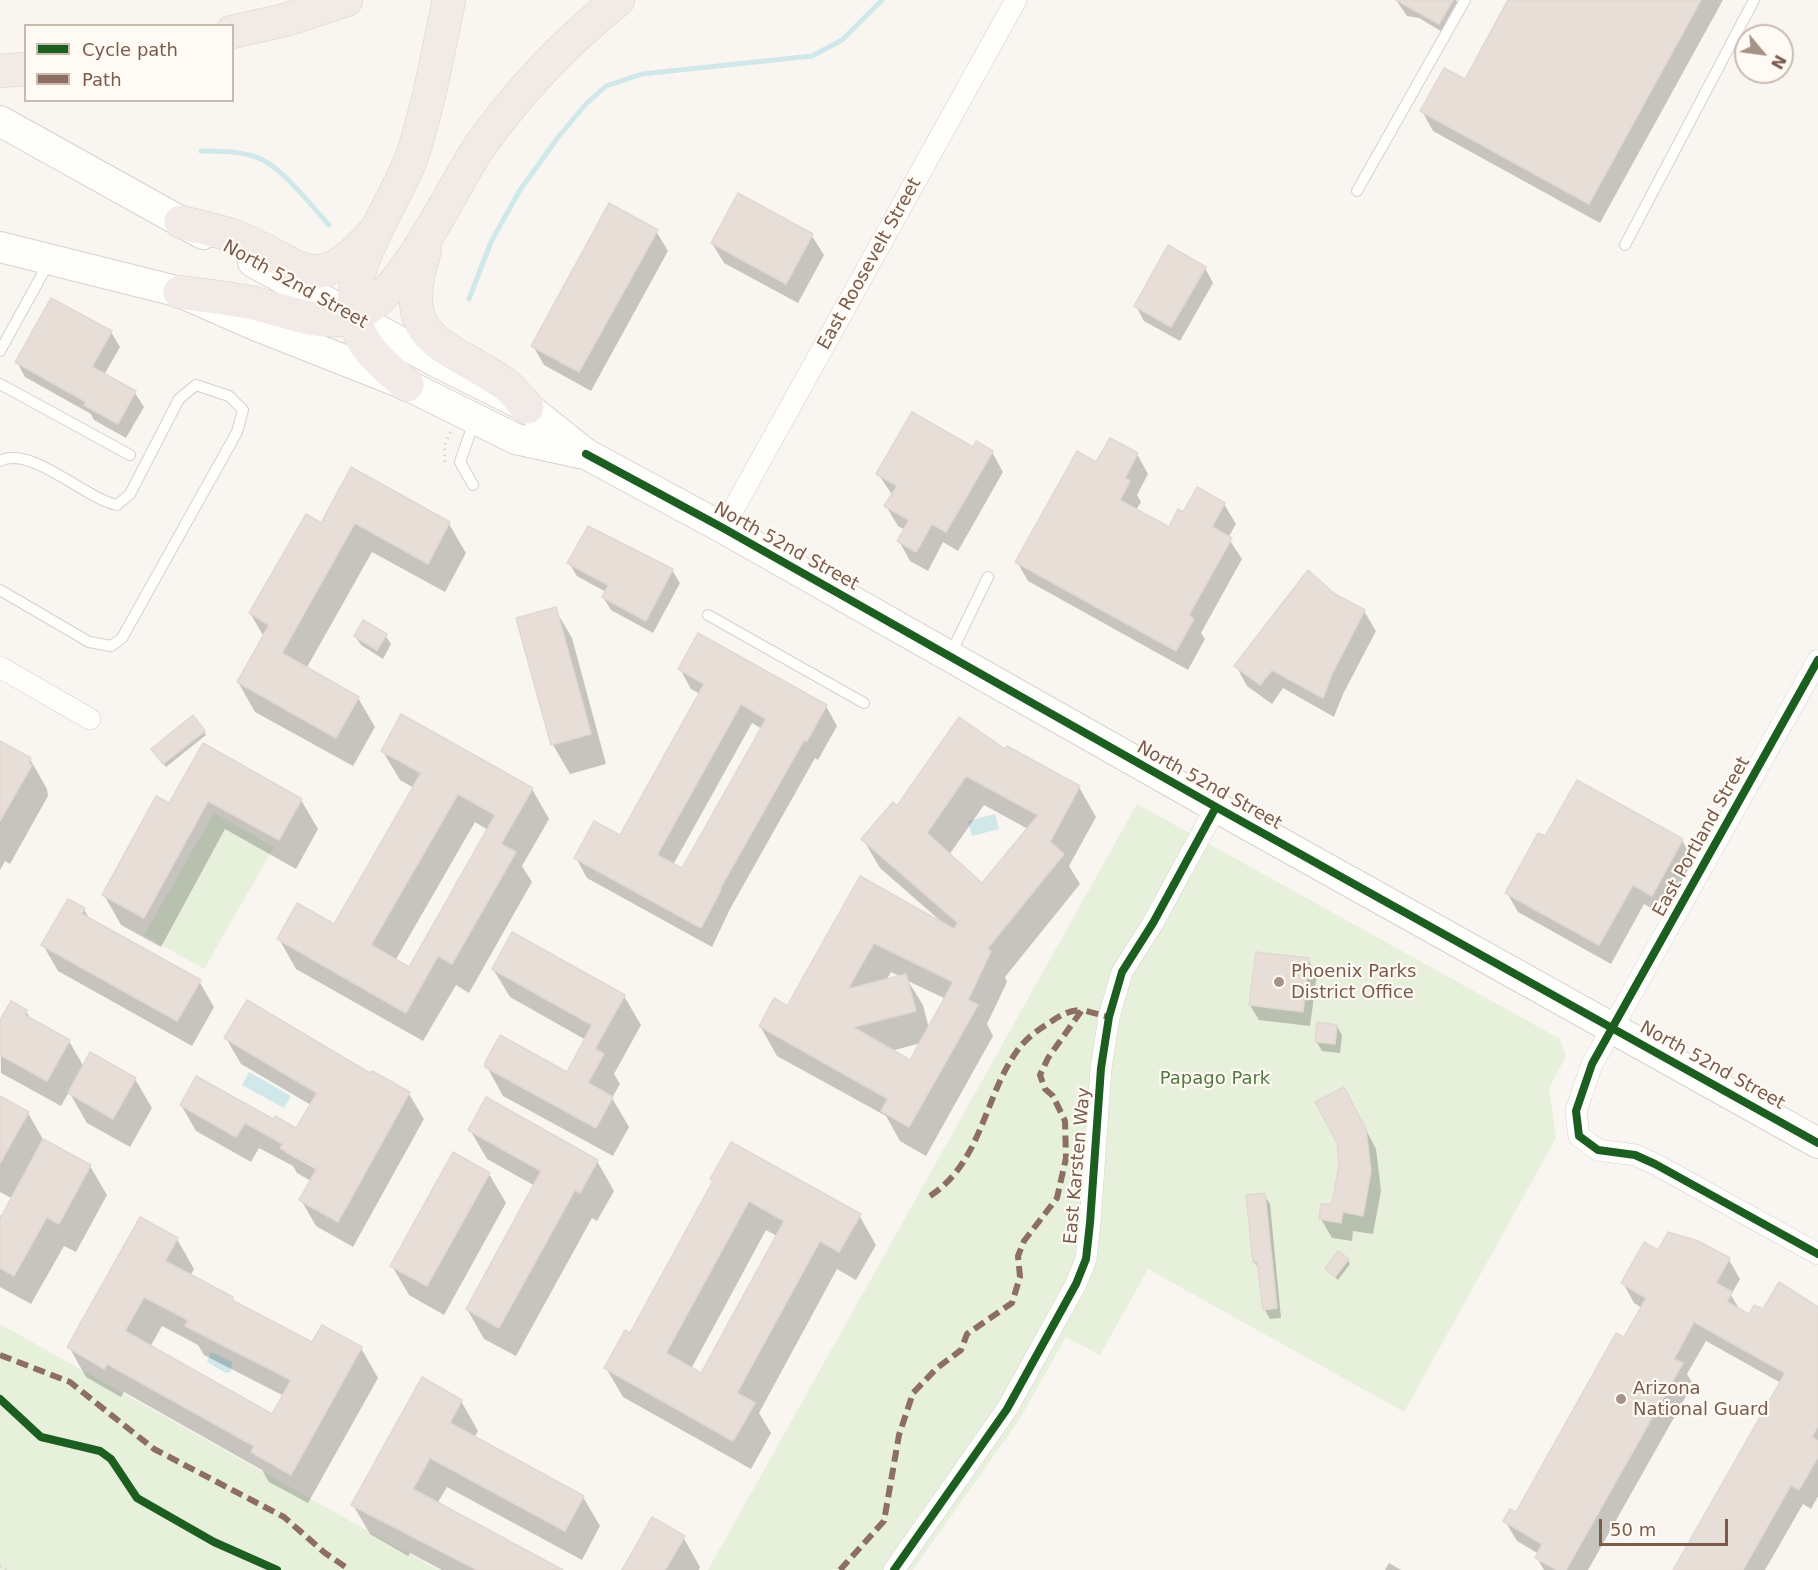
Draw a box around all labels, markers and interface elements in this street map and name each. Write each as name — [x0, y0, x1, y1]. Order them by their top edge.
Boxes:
legend — [24, 24, 234, 102]
north arrow — [1734, 24, 1794, 84]
text: Cycle path — [82, 39, 178, 60]
text: N — [1767, 52, 1790, 72]
text: Path — [82, 69, 122, 90]
street label: East Roosevelt Street — [814, 174, 926, 354]
street label: North 52nd Street — [219, 236, 371, 334]
street label: North 52nd Street — [710, 498, 862, 596]
street label: North 52nd Street — [1133, 737, 1285, 835]
street label: East Portland Street — [1649, 753, 1755, 921]
place label: Phoenix Parks District Office — [1291, 961, 1416, 1004]
marker: Phoenix Parks District Office — [1272, 975, 1286, 989]
street label: North 52nd Street — [1636, 1017, 1788, 1115]
park label: Papago Park — [1160, 1068, 1270, 1090]
street label: East Karsten Way — [1060, 1087, 1096, 1245]
place label: Arizona National Guard — [1633, 1378, 1769, 1420]
marker: Arizona National Guard — [1614, 1392, 1628, 1406]
scale bar — [1602, 1507, 1731, 1545]
text: 50 m — [1610, 1519, 1656, 1540]

